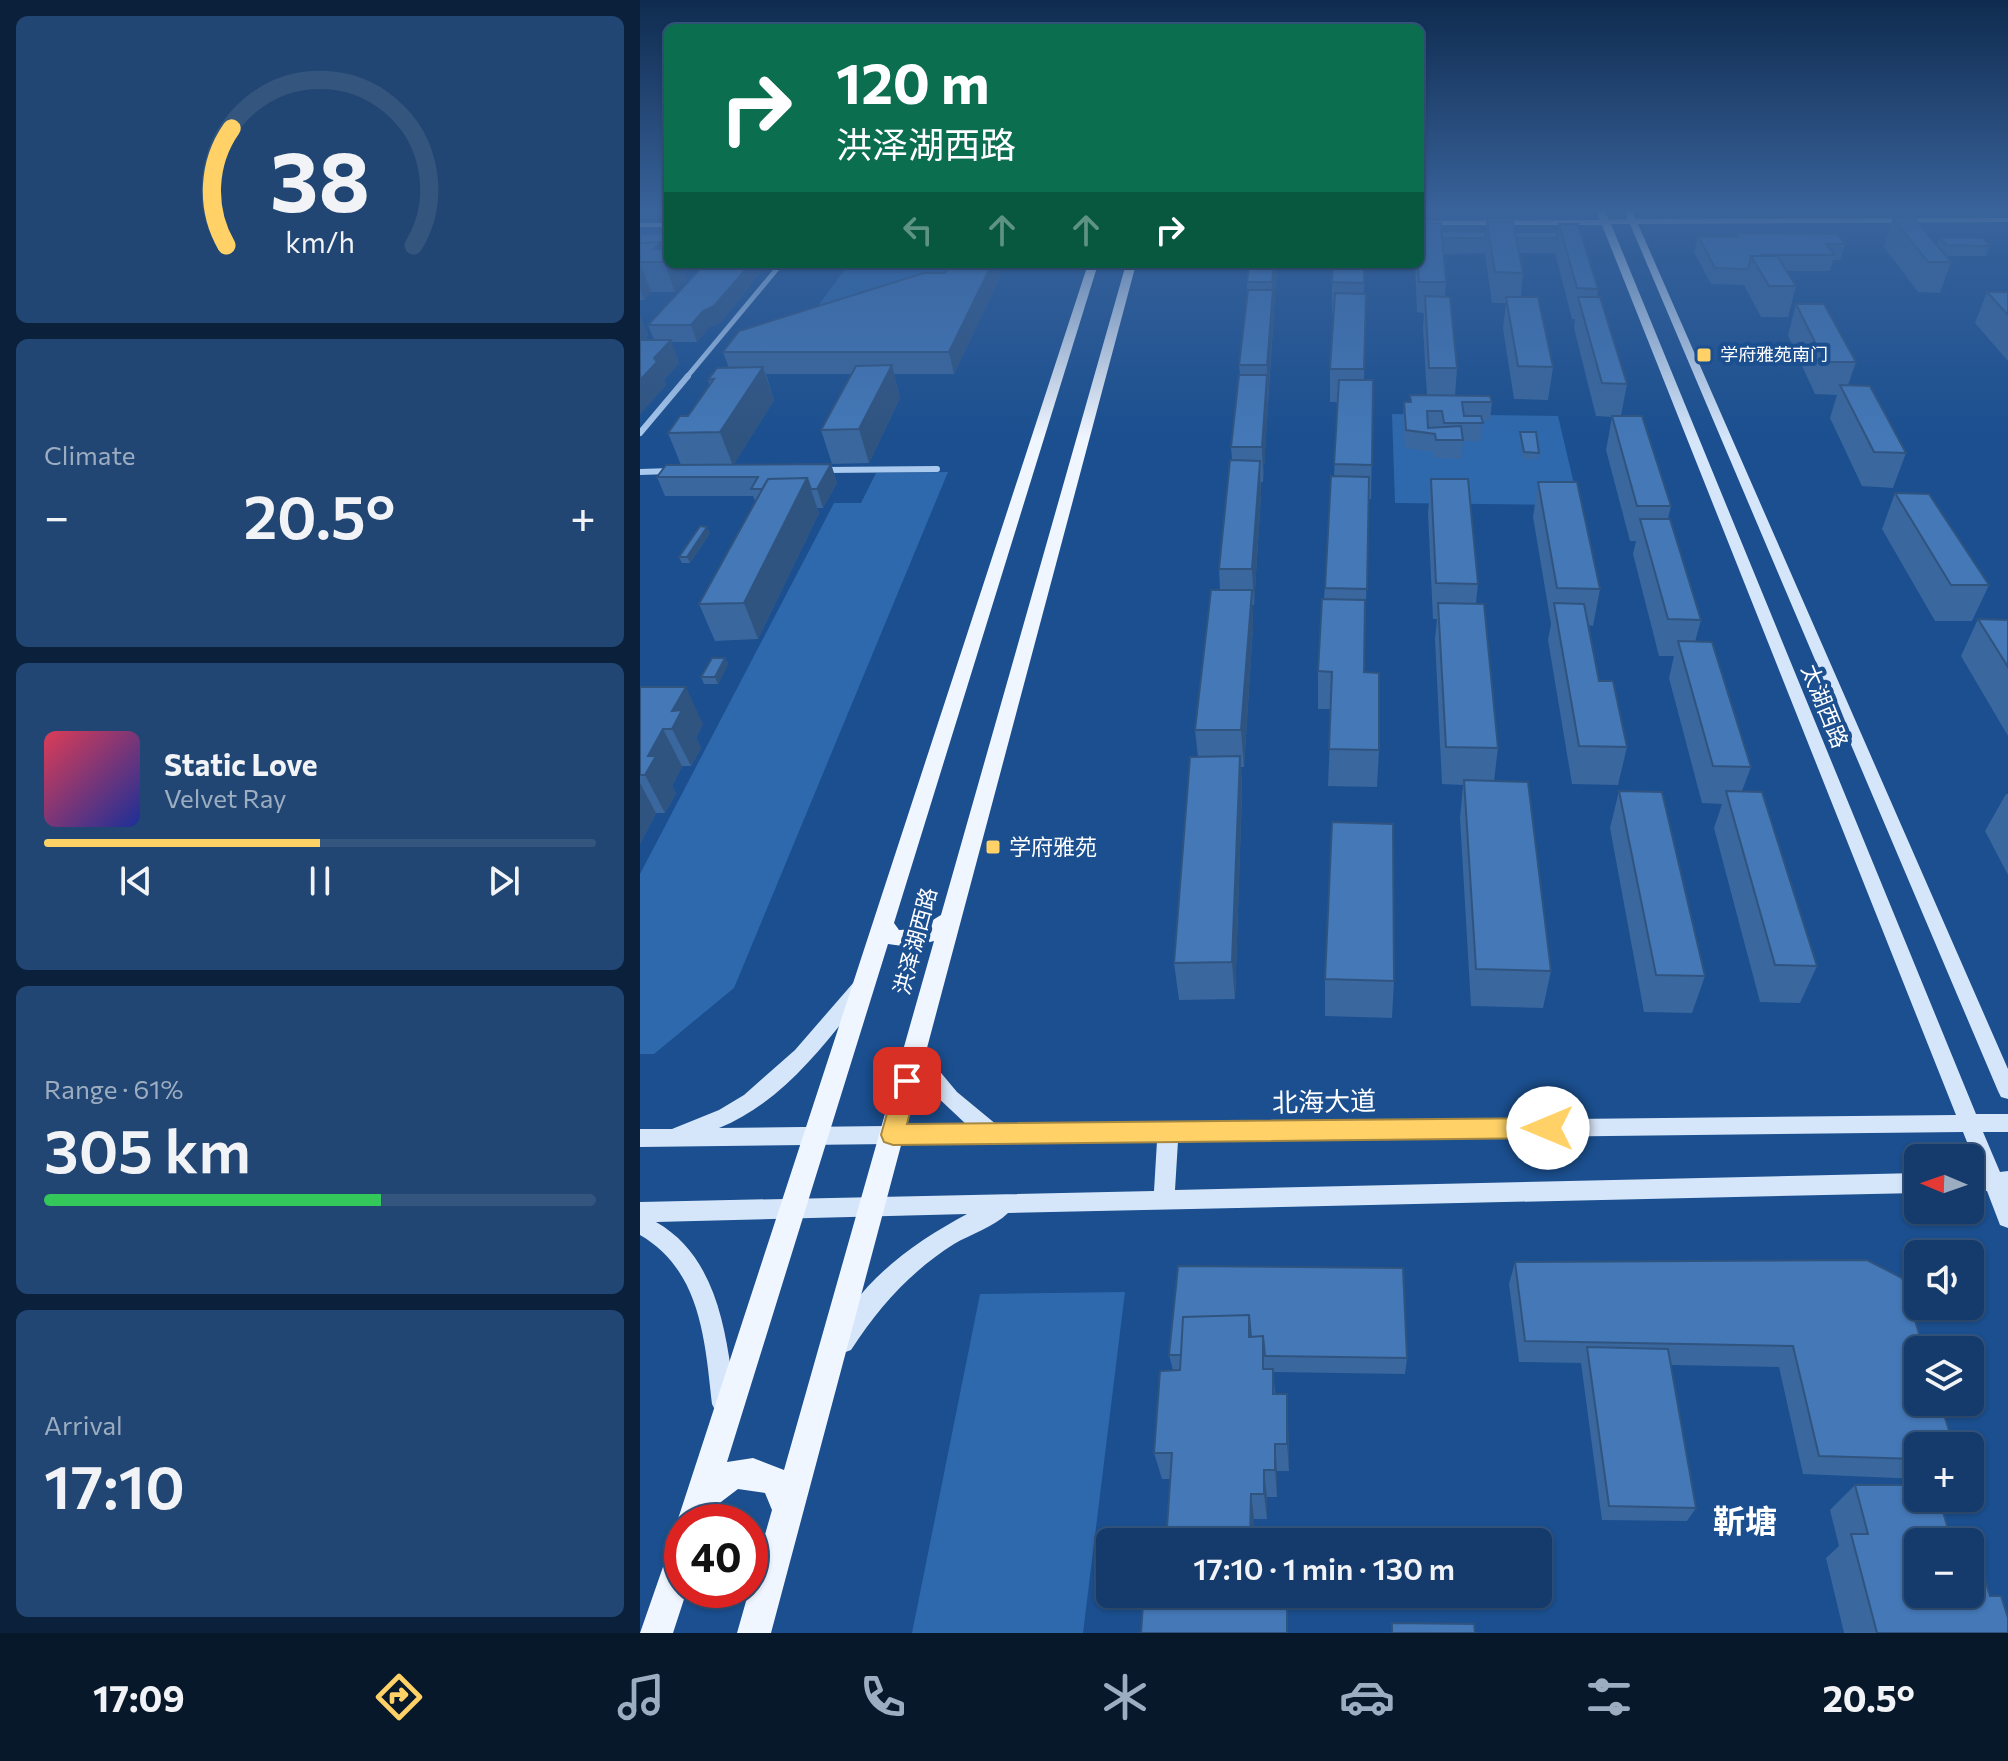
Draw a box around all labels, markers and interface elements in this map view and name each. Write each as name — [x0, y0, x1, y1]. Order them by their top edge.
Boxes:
text: 120 m — [836, 47, 990, 116]
icon: right — [704, 56, 808, 160]
text: 洪泽湖西路 — [836, 121, 1016, 165]
text: 38 — [270, 126, 370, 228]
icon: left — [896, 208, 940, 252]
icon: ahead — [980, 208, 1024, 252]
icon: ahead — [1064, 208, 1108, 252]
icon: right — [1148, 208, 1192, 252]
text: km/h — [285, 224, 355, 259]
place label: 学府雅苑南门 — [1720, 343, 1828, 365]
marker: 学府雅苑南门 — [1695, 346, 1713, 364]
text: Climate — [44, 439, 136, 470]
text: 20.5° — [244, 478, 396, 551]
text: − — [44, 488, 69, 542]
text: + — [570, 488, 596, 542]
street label: 太湖西路 — [1796, 660, 1854, 752]
text: Static Love — [164, 745, 318, 782]
text: Velvet Ray — [164, 782, 287, 813]
place label: 学府雅苑 — [1009, 833, 1097, 860]
marker: 学府雅苑 — [984, 838, 1002, 856]
icon: previous — [114, 859, 158, 903]
icon: pause — [298, 859, 342, 903]
icon: next — [482, 859, 526, 903]
street label: 洪泽湖西路 — [887, 884, 942, 997]
pin — [873, 1047, 941, 1115]
icon: arrive — [885, 1059, 929, 1103]
text: Range · 61% — [44, 1073, 183, 1104]
street label: 北海大道 — [1272, 1084, 1376, 1117]
position arrow — [1506, 1086, 1590, 1170]
text: 305 km — [44, 1112, 251, 1185]
north arrow — [1904, 1144, 1984, 1224]
map controls — [1904, 1144, 1984, 1608]
button: sound — [1904, 1240, 1984, 1320]
button: layers — [1904, 1336, 1984, 1416]
text: Arrival — [44, 1409, 123, 1440]
button: + — [1904, 1432, 1984, 1512]
text: 17:10 — [44, 1448, 185, 1521]
district label: 靳塘 — [1713, 1500, 1777, 1540]
speed limit sign: 40 — [664, 1504, 768, 1608]
button: − — [1904, 1528, 1984, 1608]
text: 17:10 · 1 min · 130 m — [1193, 1549, 1455, 1586]
icon: directions — [371, 1669, 427, 1725]
icon: music — [613, 1669, 669, 1725]
icon: phone — [855, 1669, 911, 1725]
icon: climate — [1097, 1669, 1153, 1725]
icon: car — [1339, 1669, 1395, 1725]
icon: filters — [1581, 1669, 1637, 1725]
text: 17:09 — [93, 1675, 185, 1719]
text: 20.5° — [1823, 1675, 1915, 1719]

